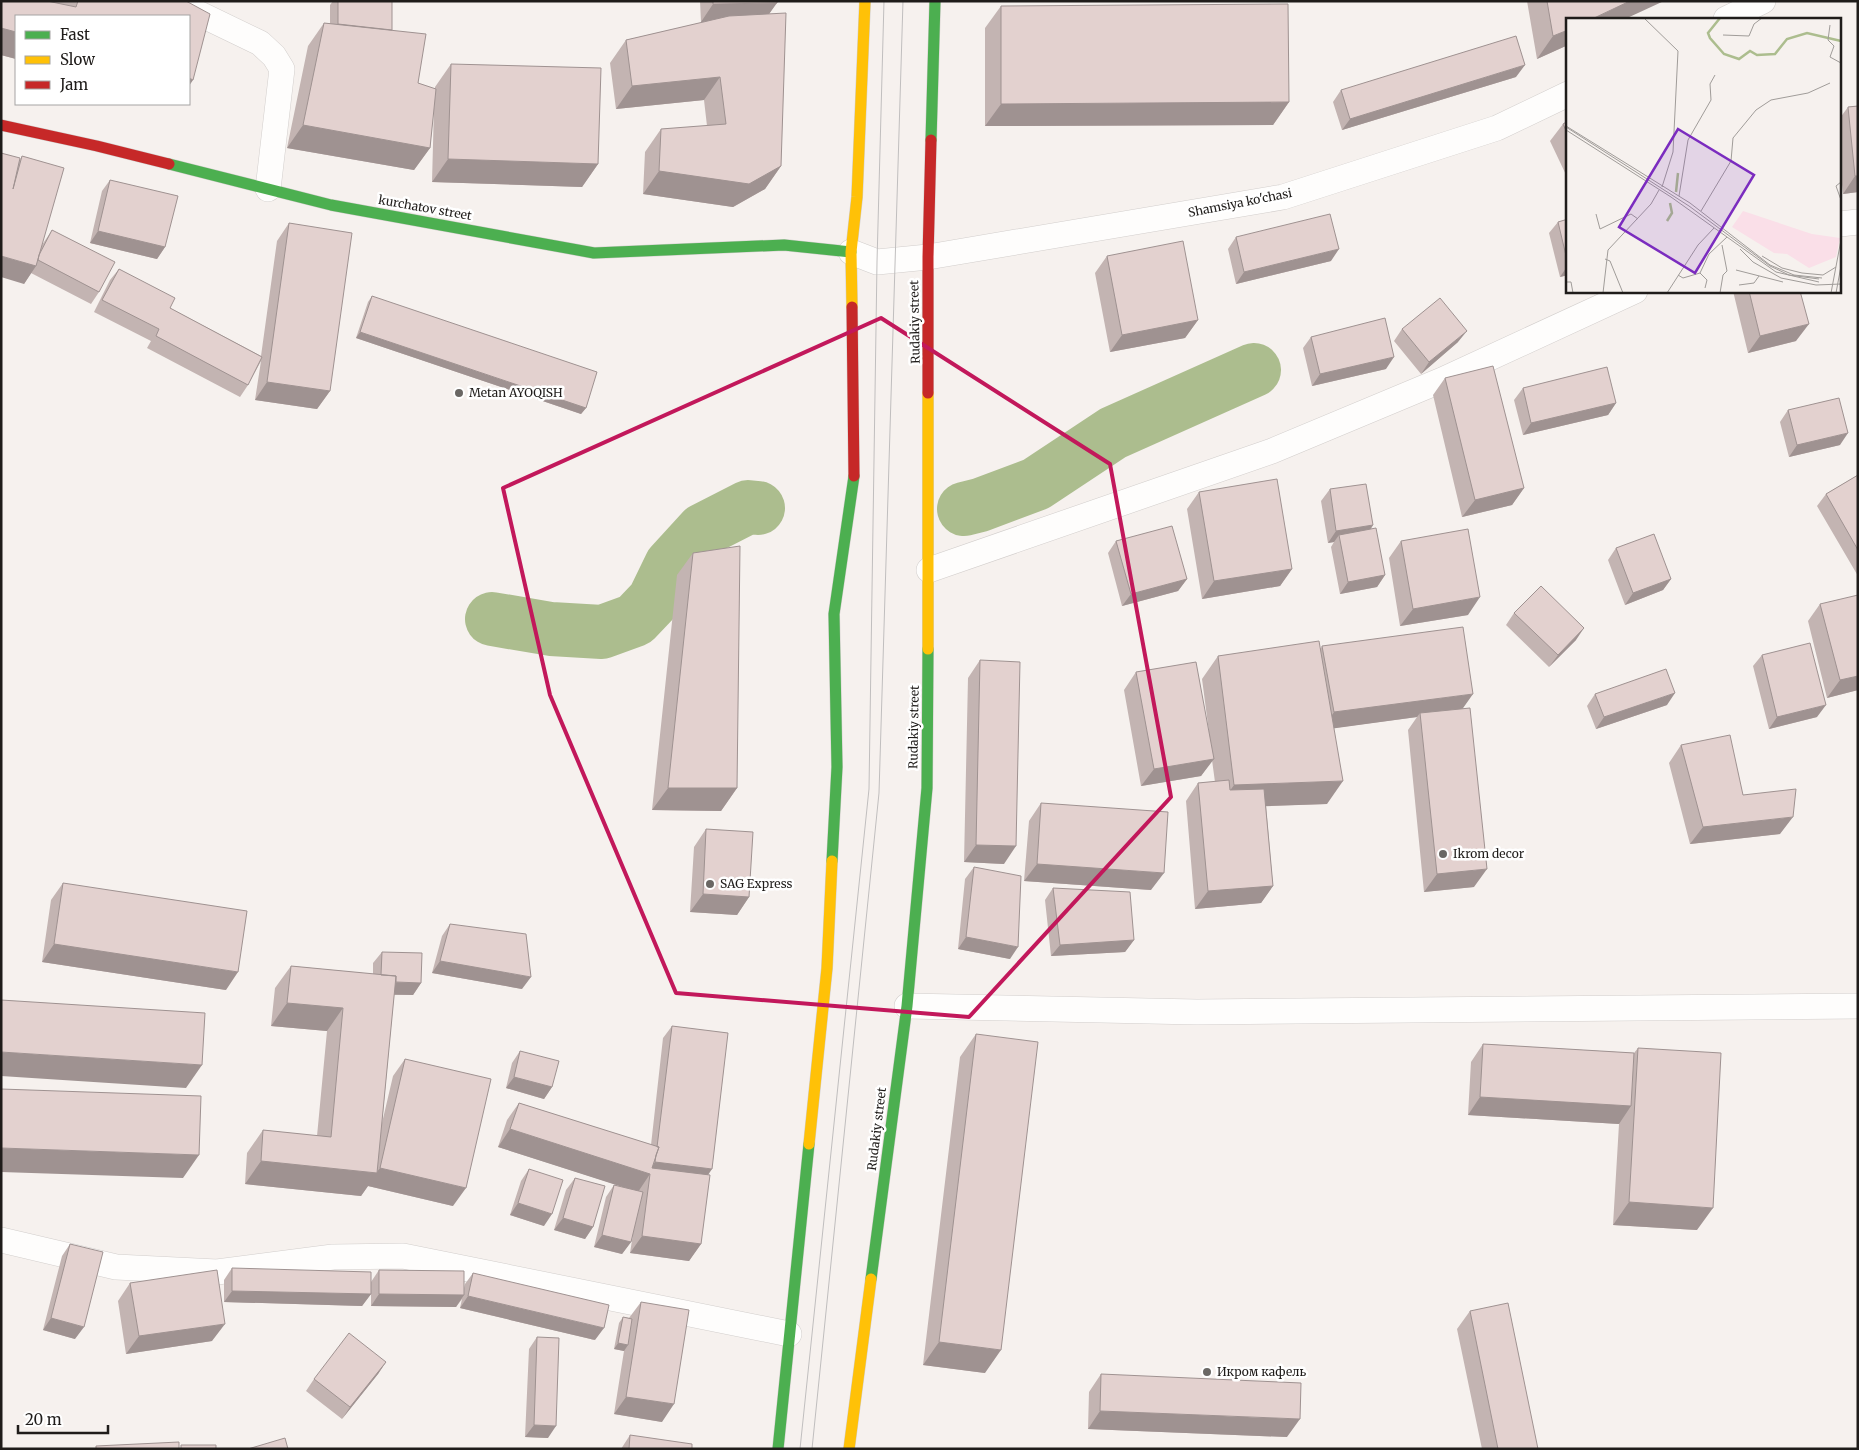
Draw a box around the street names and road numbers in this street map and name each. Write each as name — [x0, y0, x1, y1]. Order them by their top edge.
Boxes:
street label: Shamsiya ko'chasi — [1187, 185, 1293, 220]
street label: kurchatov street — [377, 192, 473, 223]
street label: Rudakiy street — [906, 280, 923, 364]
street label: Rudakiy street — [905, 685, 922, 769]
street label: Rudakiy street — [864, 1086, 889, 1171]

